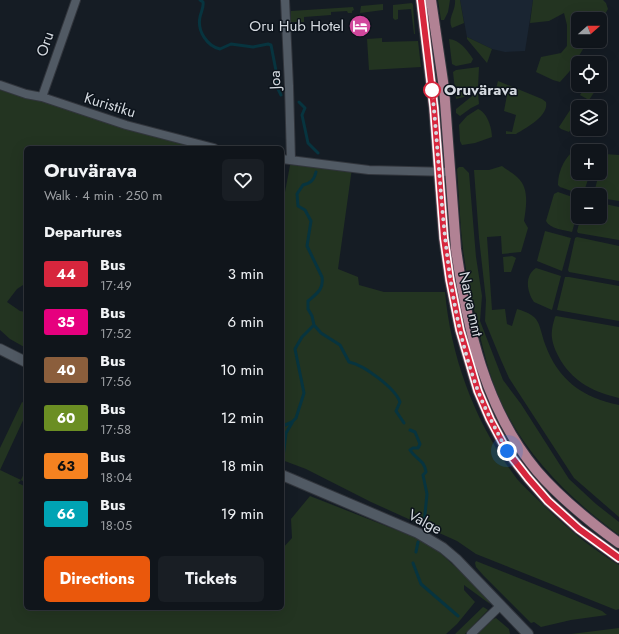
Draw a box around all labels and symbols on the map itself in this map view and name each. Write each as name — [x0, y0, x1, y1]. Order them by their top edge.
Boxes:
north arrow — [571, 12, 607, 48]
hotel icon: Oru Hub Hotel — [347, 13, 373, 39]
place label: Oru Hub Hotel — [249, 15, 344, 37]
street label: Oru — [31, 29, 59, 59]
street label: Joa — [264, 70, 286, 92]
place label: Oruvärava — [444, 79, 517, 101]
marker: Oruvärava — [423, 81, 441, 99]
street label: Kuristiku — [82, 87, 138, 123]
street label: Narva mnt — [453, 269, 489, 339]
your location — [497, 441, 517, 461]
street label: Valge — [404, 504, 446, 540]

